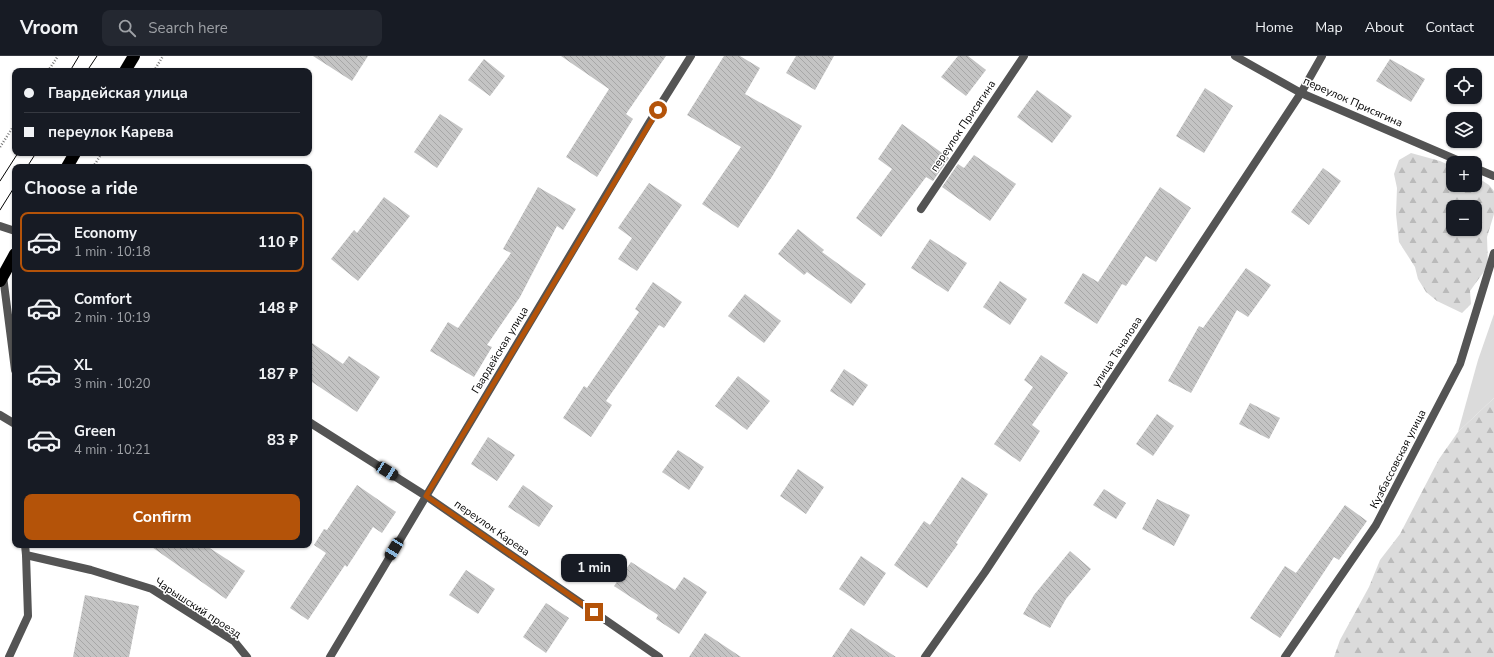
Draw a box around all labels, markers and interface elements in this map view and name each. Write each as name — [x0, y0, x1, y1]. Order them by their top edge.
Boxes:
search box — [102, 10, 382, 46]
text: Vroom — [20, 15, 78, 41]
icon: search — [116, 17, 138, 39]
text: Search here — [148, 18, 228, 38]
text: Home — [1255, 18, 1293, 37]
text: Map — [1315, 18, 1343, 37]
text: About — [1365, 18, 1404, 37]
text: Contact — [1426, 18, 1474, 37]
map controls — [1446, 68, 1482, 236]
button: locate — [1446, 68, 1482, 104]
street label: переулок Присягина — [1301, 73, 1405, 131]
street label: переулок Присягина — [927, 77, 999, 175]
text: Гвардейская улица — [48, 83, 188, 103]
route start — [649, 101, 667, 119]
button: layers — [1446, 112, 1482, 148]
text: переулок Карева — [48, 122, 174, 142]
button: + — [1446, 156, 1482, 192]
text: Choose a ride — [24, 176, 138, 200]
button: − — [1446, 200, 1482, 236]
text: Economy — [74, 223, 137, 243]
icon: car — [26, 224, 62, 260]
text: 110 ₽ — [258, 232, 298, 252]
text: 1 min · 10:18 — [74, 243, 150, 261]
text: Comfort — [74, 289, 131, 309]
icon: car — [26, 290, 62, 326]
text: 148 ₽ — [258, 298, 298, 318]
street label: Гвардейская улица — [468, 304, 532, 396]
text: 2 min · 10:19 — [74, 309, 150, 327]
street label: улица Тачалова — [1088, 314, 1146, 390]
text: XL — [74, 355, 93, 375]
icon: car — [26, 356, 62, 392]
text: 187 ₽ — [258, 364, 298, 384]
text: 3 min · 10:20 — [74, 375, 150, 393]
street label: Кузбассовская улица — [1367, 407, 1429, 511]
text: Green — [74, 421, 116, 441]
icon: car — [26, 422, 62, 458]
text: 83 ₽ — [267, 430, 298, 450]
text: 4 min · 10:21 — [74, 441, 150, 459]
car — [374, 460, 400, 482]
button: Confirm — [24, 494, 300, 540]
street label: переулок Карева — [451, 496, 533, 560]
car — [383, 536, 405, 562]
callout: 1 min — [561, 554, 627, 582]
text: 1 min — [577, 559, 611, 577]
street label: Чарышский проезд — [152, 574, 245, 642]
route end — [585, 603, 603, 621]

